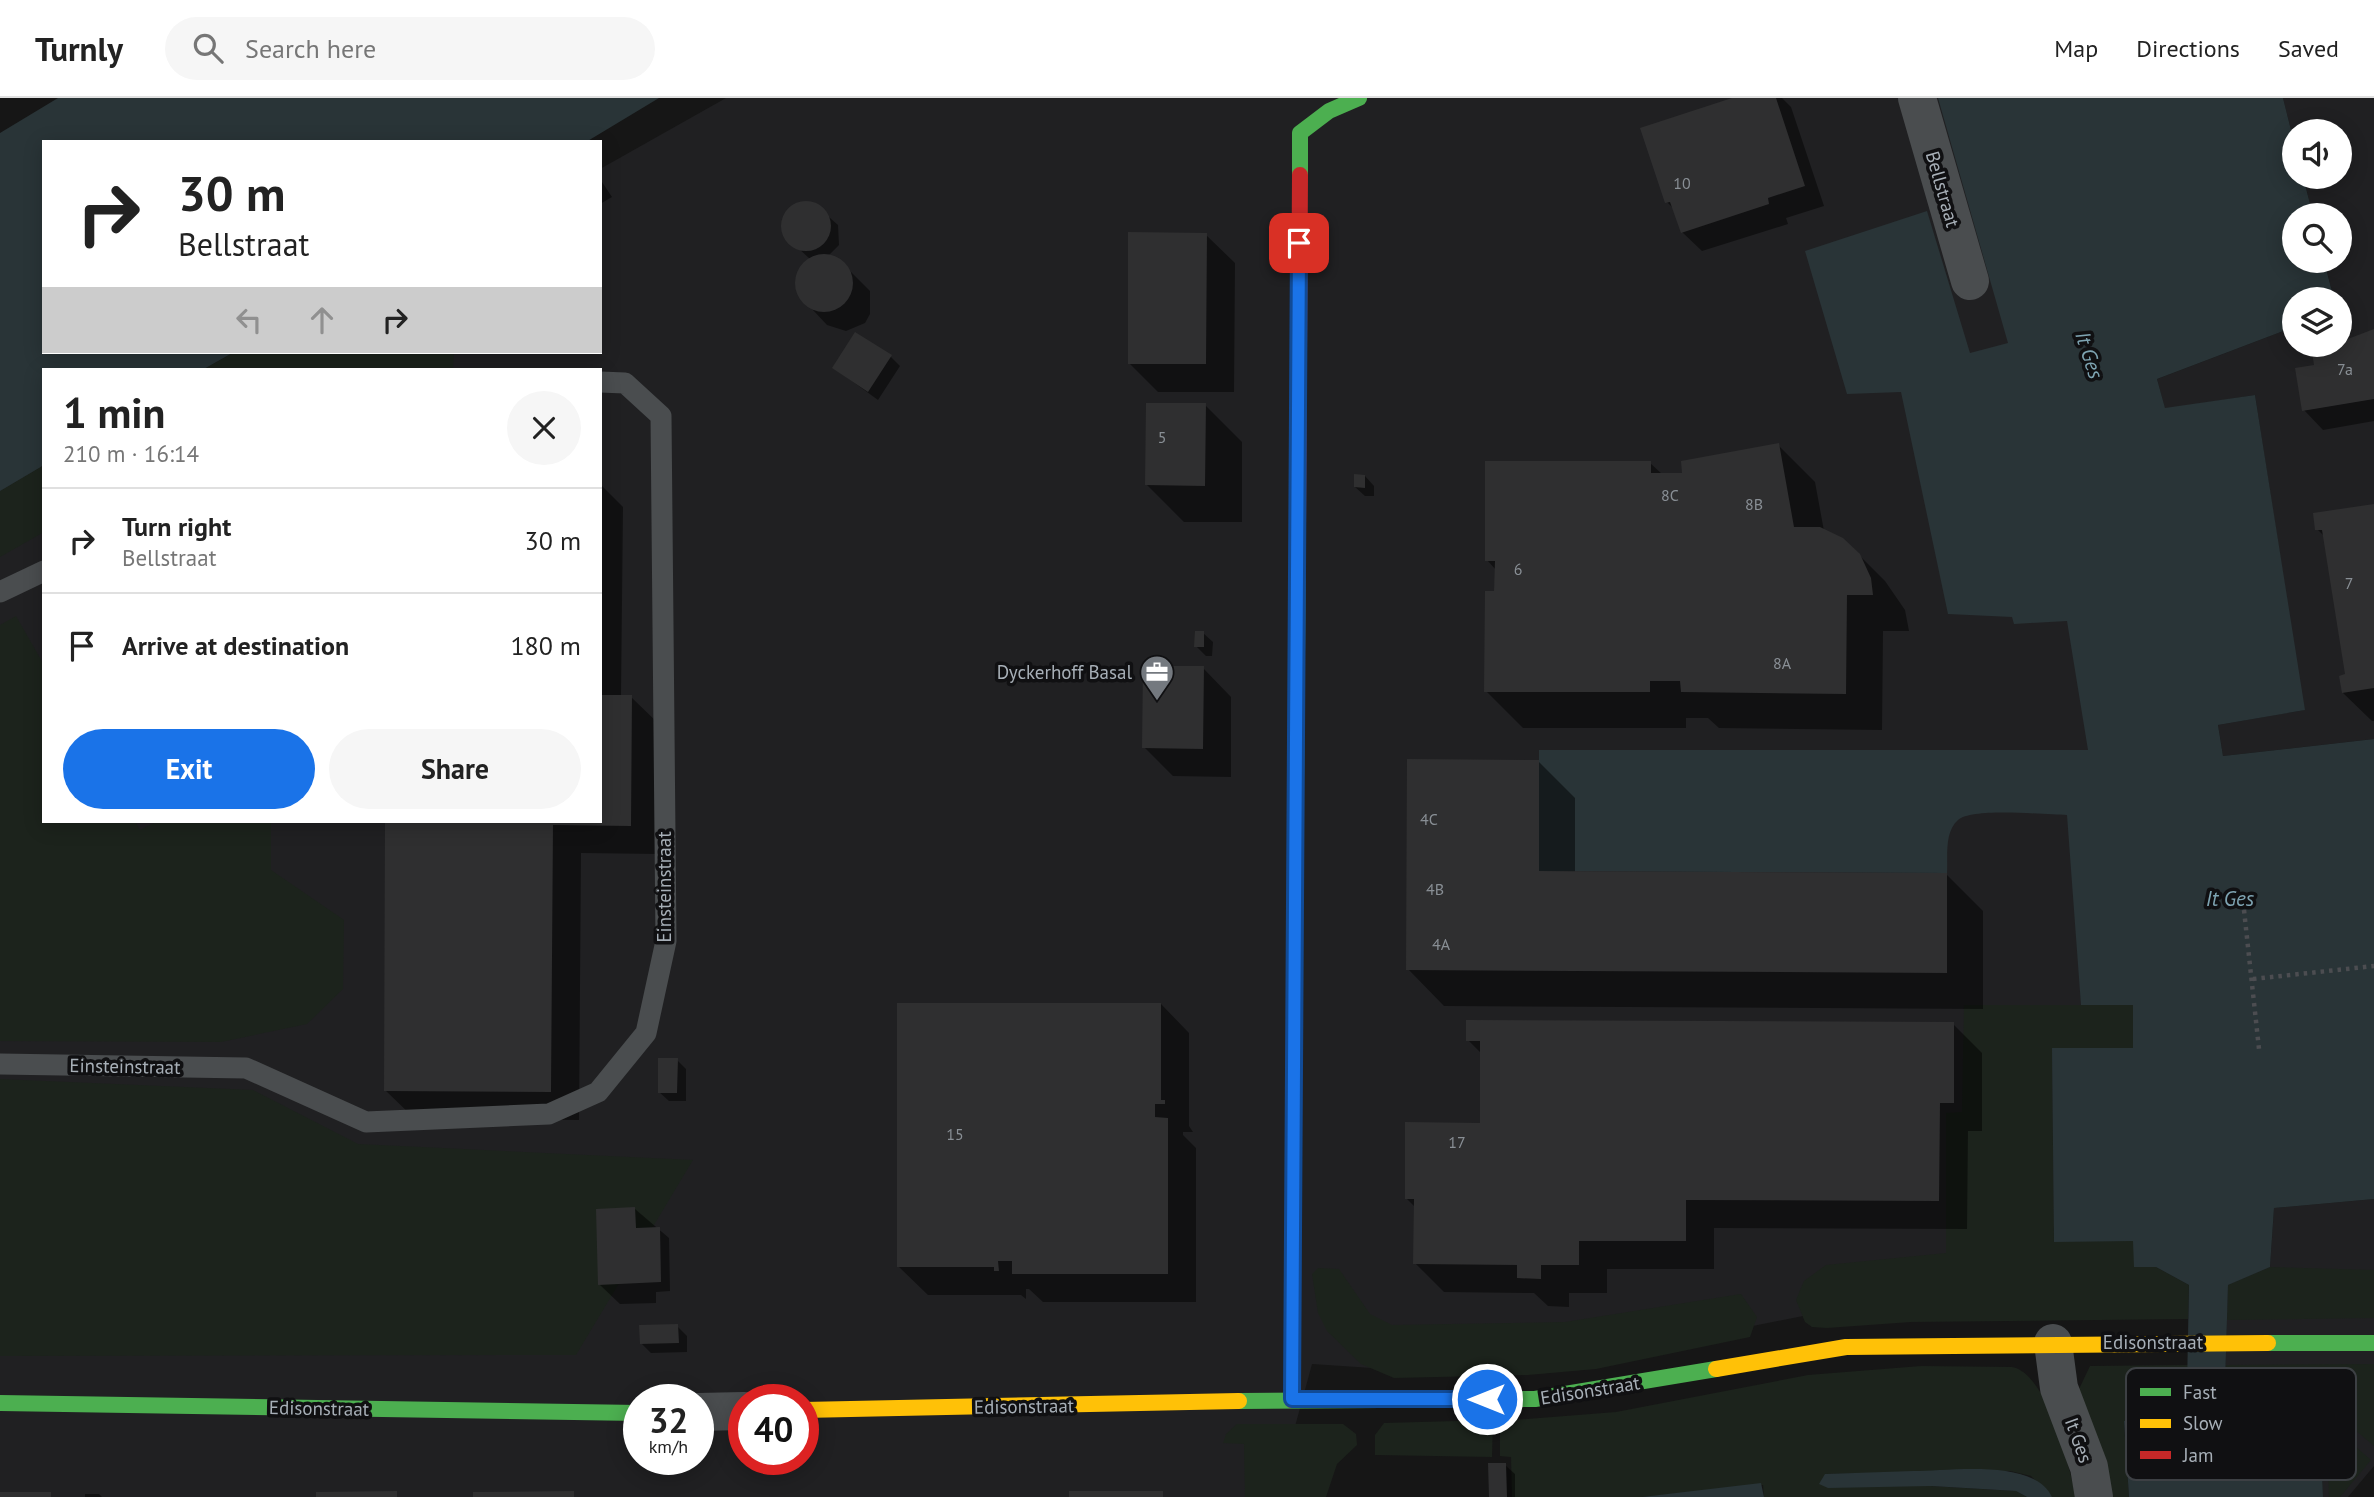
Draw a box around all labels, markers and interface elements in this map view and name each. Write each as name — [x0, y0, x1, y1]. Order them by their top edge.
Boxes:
search box — [165, 17, 655, 80]
text: Turnly — [35, 27, 123, 70]
icon: search — [189, 29, 227, 67]
text: Search here — [245, 32, 376, 65]
text: Map — [2054, 33, 2098, 64]
text: Directions — [2136, 33, 2240, 64]
text: Saved — [2278, 33, 2339, 64]
map controls — [2282, 119, 2352, 357]
button: sound — [2282, 119, 2352, 189]
street label: Bellstraat — [1921, 148, 1965, 230]
text: 30 m — [178, 161, 285, 225]
icon: right — [63, 168, 154, 259]
house number: 10 — [1673, 173, 1691, 193]
button: search — [2282, 203, 2352, 273]
pin — [1269, 213, 1329, 273]
text: Bellstraat — [178, 223, 309, 265]
icon: arrive — [1280, 224, 1318, 262]
button: layers — [2282, 287, 2352, 357]
icon: left — [230, 301, 268, 339]
icon: ahead — [303, 301, 341, 339]
icon: right — [376, 301, 414, 339]
water label: It Ges — [2069, 328, 2110, 383]
house number: 7a — [2337, 359, 2353, 379]
text: 1 min — [63, 385, 165, 440]
button: close — [507, 391, 581, 465]
house number: 5 — [1158, 427, 1166, 447]
text: 210 m · 16:14 — [63, 439, 199, 468]
house number: 8C — [1661, 485, 1679, 505]
house number: 8B — [1745, 494, 1763, 514]
text: Turn right — [122, 510, 231, 543]
icon: right — [63, 522, 101, 560]
text: 30 m — [525, 524, 581, 557]
text: Bellstraat — [122, 543, 216, 572]
house number: 6 — [1514, 559, 1522, 579]
house number: 7 — [2345, 573, 2353, 593]
icon: arrive — [63, 627, 101, 665]
text: Arrive at destination — [122, 629, 349, 662]
text: 180 m — [510, 629, 581, 662]
office icon: Dyckerhoff Basal — [1138, 653, 1176, 702]
house number: 8A — [1773, 653, 1792, 673]
place label: Dyckerhoff Basal — [997, 660, 1132, 684]
button: Exit — [63, 729, 315, 809]
button: Share — [329, 729, 581, 809]
house number: 4C — [1420, 809, 1438, 829]
street label: Einsteinstraat — [652, 831, 676, 943]
house number: 4B — [1426, 879, 1444, 899]
water label: It Ges — [2206, 885, 2255, 912]
house number: 4A — [1432, 934, 1451, 954]
street label: Einsteinstraat — [69, 1053, 181, 1079]
house number: 15 — [946, 1124, 964, 1144]
house number: 17 — [1448, 1132, 1466, 1152]
street label: Edisonstraat — [2103, 1330, 2204, 1354]
position arrow — [1450, 1362, 1524, 1436]
legend — [2126, 1368, 2356, 1480]
street label: Edisonstraat — [1539, 1370, 1642, 1410]
text: Fast — [2183, 1380, 2217, 1404]
speed limit sign: 40 — [728, 1384, 819, 1475]
street label: Edisonstraat — [974, 1393, 1075, 1419]
street label: Edisonstraat — [269, 1395, 370, 1421]
text: 32 — [649, 1397, 688, 1443]
text: Slow — [2183, 1411, 2223, 1435]
street label: It Ges — [2060, 1414, 2098, 1466]
text: km/h — [649, 1435, 688, 1458]
text: Jam — [2182, 1443, 2213, 1467]

